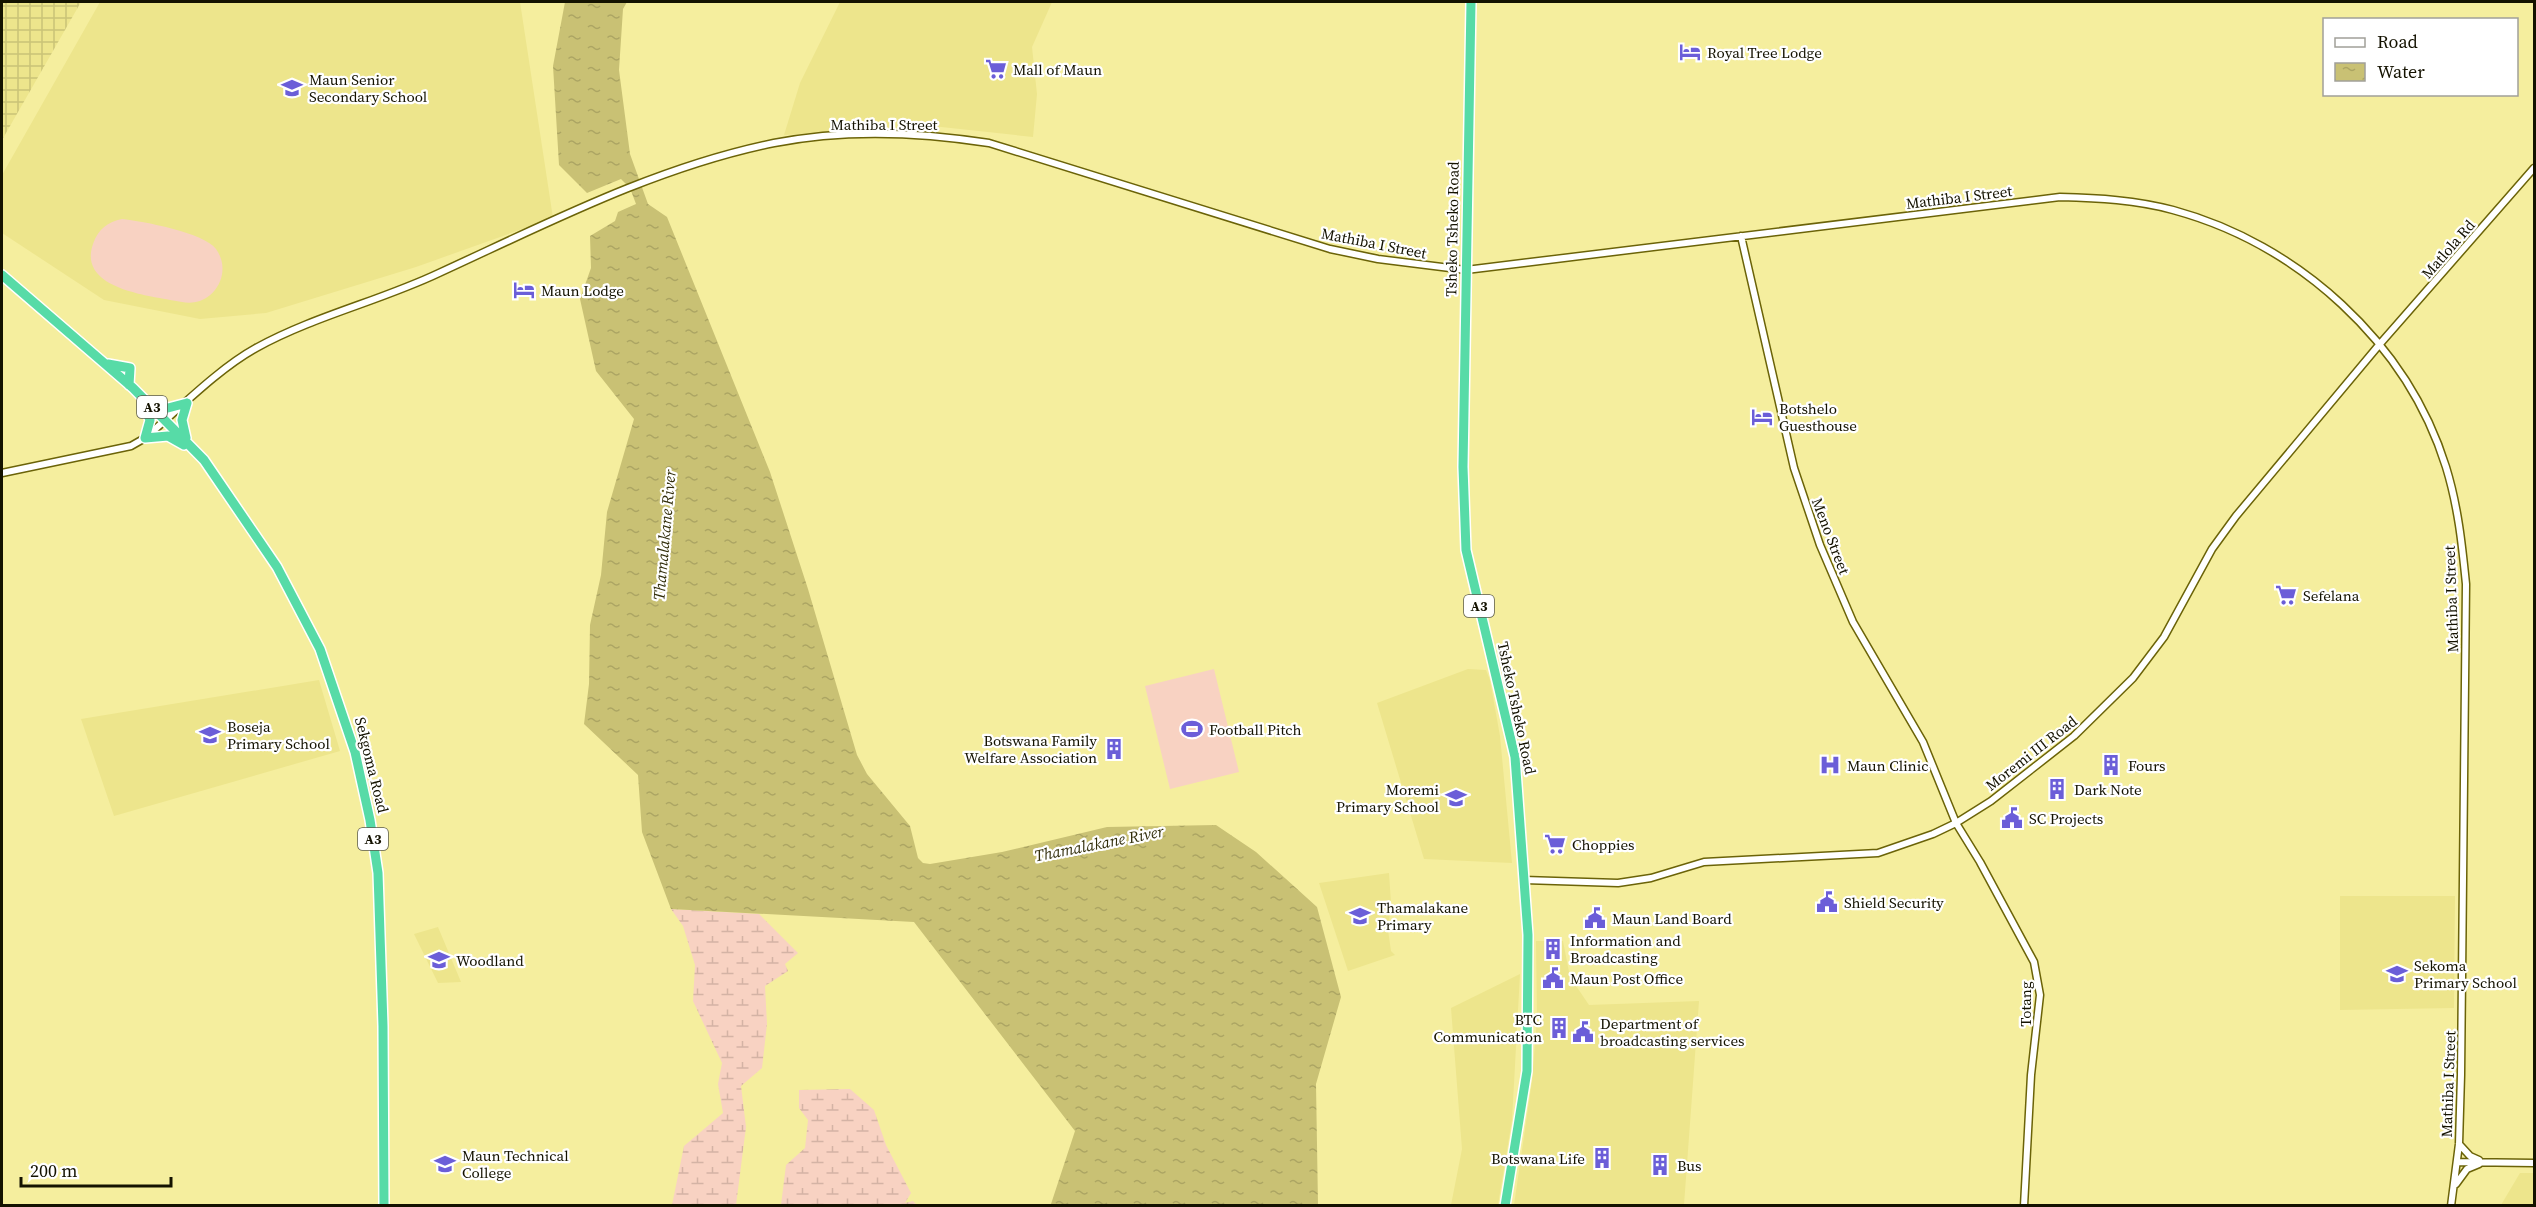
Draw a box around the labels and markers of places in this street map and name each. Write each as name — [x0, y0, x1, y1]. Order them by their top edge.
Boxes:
hotel icon: Royal Tree Lodge — [1678, 40, 1702, 64]
place label: Royal Tree Lodge — [1707, 42, 1822, 63]
supermarket icon: Mall of Maun — [984, 57, 1008, 81]
place label: Mall of Maun — [1013, 59, 1102, 80]
place label: Maun Senior Secondary School — [309, 69, 428, 107]
school or university icon: Maun Senior Secondary School — [280, 76, 304, 100]
hotel icon: Maun Lodge — [512, 278, 536, 302]
place label: Maun Lodge — [541, 280, 624, 301]
place label: Botshelo Guesthouse — [1779, 398, 1857, 436]
hotel icon: Botshelo Guesthouse — [1750, 405, 1774, 429]
supermarket icon: Sefelana — [2274, 583, 2298, 607]
place label: Sefelana — [2303, 585, 2360, 606]
place label: Boseja Primary School — [227, 716, 330, 754]
sports icon: Football Pitch — [1180, 717, 1204, 741]
place label: Football Pitch — [1209, 719, 1302, 740]
school or university icon: Boseja Primary School — [198, 723, 222, 747]
place label: Botswana Family Welfare Association — [964, 730, 1097, 768]
building icon: Botswana Family Welfare Association — [1102, 737, 1126, 761]
hospital icon: Maun Clinic — [1818, 753, 1842, 777]
building icon: Fours — [2099, 753, 2123, 777]
place label: Maun Clinic — [1847, 755, 1928, 776]
place label: Fours — [2128, 755, 2166, 776]
building icon: Dark Note — [2045, 777, 2069, 801]
place label: Moremi Primary School — [1336, 779, 1440, 817]
place label: Dark Note — [2074, 779, 2142, 800]
school or university icon: Moremi Primary School — [1444, 786, 1468, 810]
public building icon: SC Projects — [2000, 806, 2024, 830]
place label: SC Projects — [2029, 808, 2103, 829]
supermarket icon: Choppies — [1543, 832, 1567, 856]
place label: Choppies — [1572, 834, 1635, 855]
public building icon: Shield Security — [1815, 890, 1839, 914]
place label: Shield Security — [1844, 892, 1944, 913]
place label: Thamalakane Primary — [1377, 897, 1469, 935]
school or university icon: Thamalakane Primary — [1348, 904, 1372, 928]
public building icon: Maun Land Board — [1583, 906, 1607, 930]
place label: Maun Land Board — [1612, 908, 1732, 929]
place label: Information and Broadcasting — [1570, 930, 1681, 968]
building icon: Information and Broadcasting — [1541, 937, 1565, 961]
school or university icon: Woodland — [427, 948, 451, 972]
place label: Woodland — [456, 950, 524, 971]
place label: Sekoma Primary School — [2414, 955, 2517, 993]
school or university icon: Sekoma Primary School — [2385, 962, 2409, 986]
public building icon: Maun Post Office — [1541, 966, 1565, 990]
place label: Maun Post Office — [1570, 968, 1683, 989]
place label: BTC Communication — [1433, 1009, 1542, 1047]
place label: Department of broadcasting services — [1600, 1013, 1745, 1051]
building icon: BTC Communication — [1547, 1016, 1571, 1040]
public building icon: Department of broadcasting services — [1571, 1020, 1595, 1044]
place label: Maun Technical College — [462, 1145, 569, 1183]
building icon: Botswana Life — [1590, 1146, 1614, 1170]
place label: Botswana Life — [1491, 1148, 1585, 1169]
school or university icon: Maun Technical College — [433, 1152, 457, 1176]
building icon: Bus — [1648, 1153, 1672, 1177]
place label: Bus — [1677, 1155, 1701, 1176]

